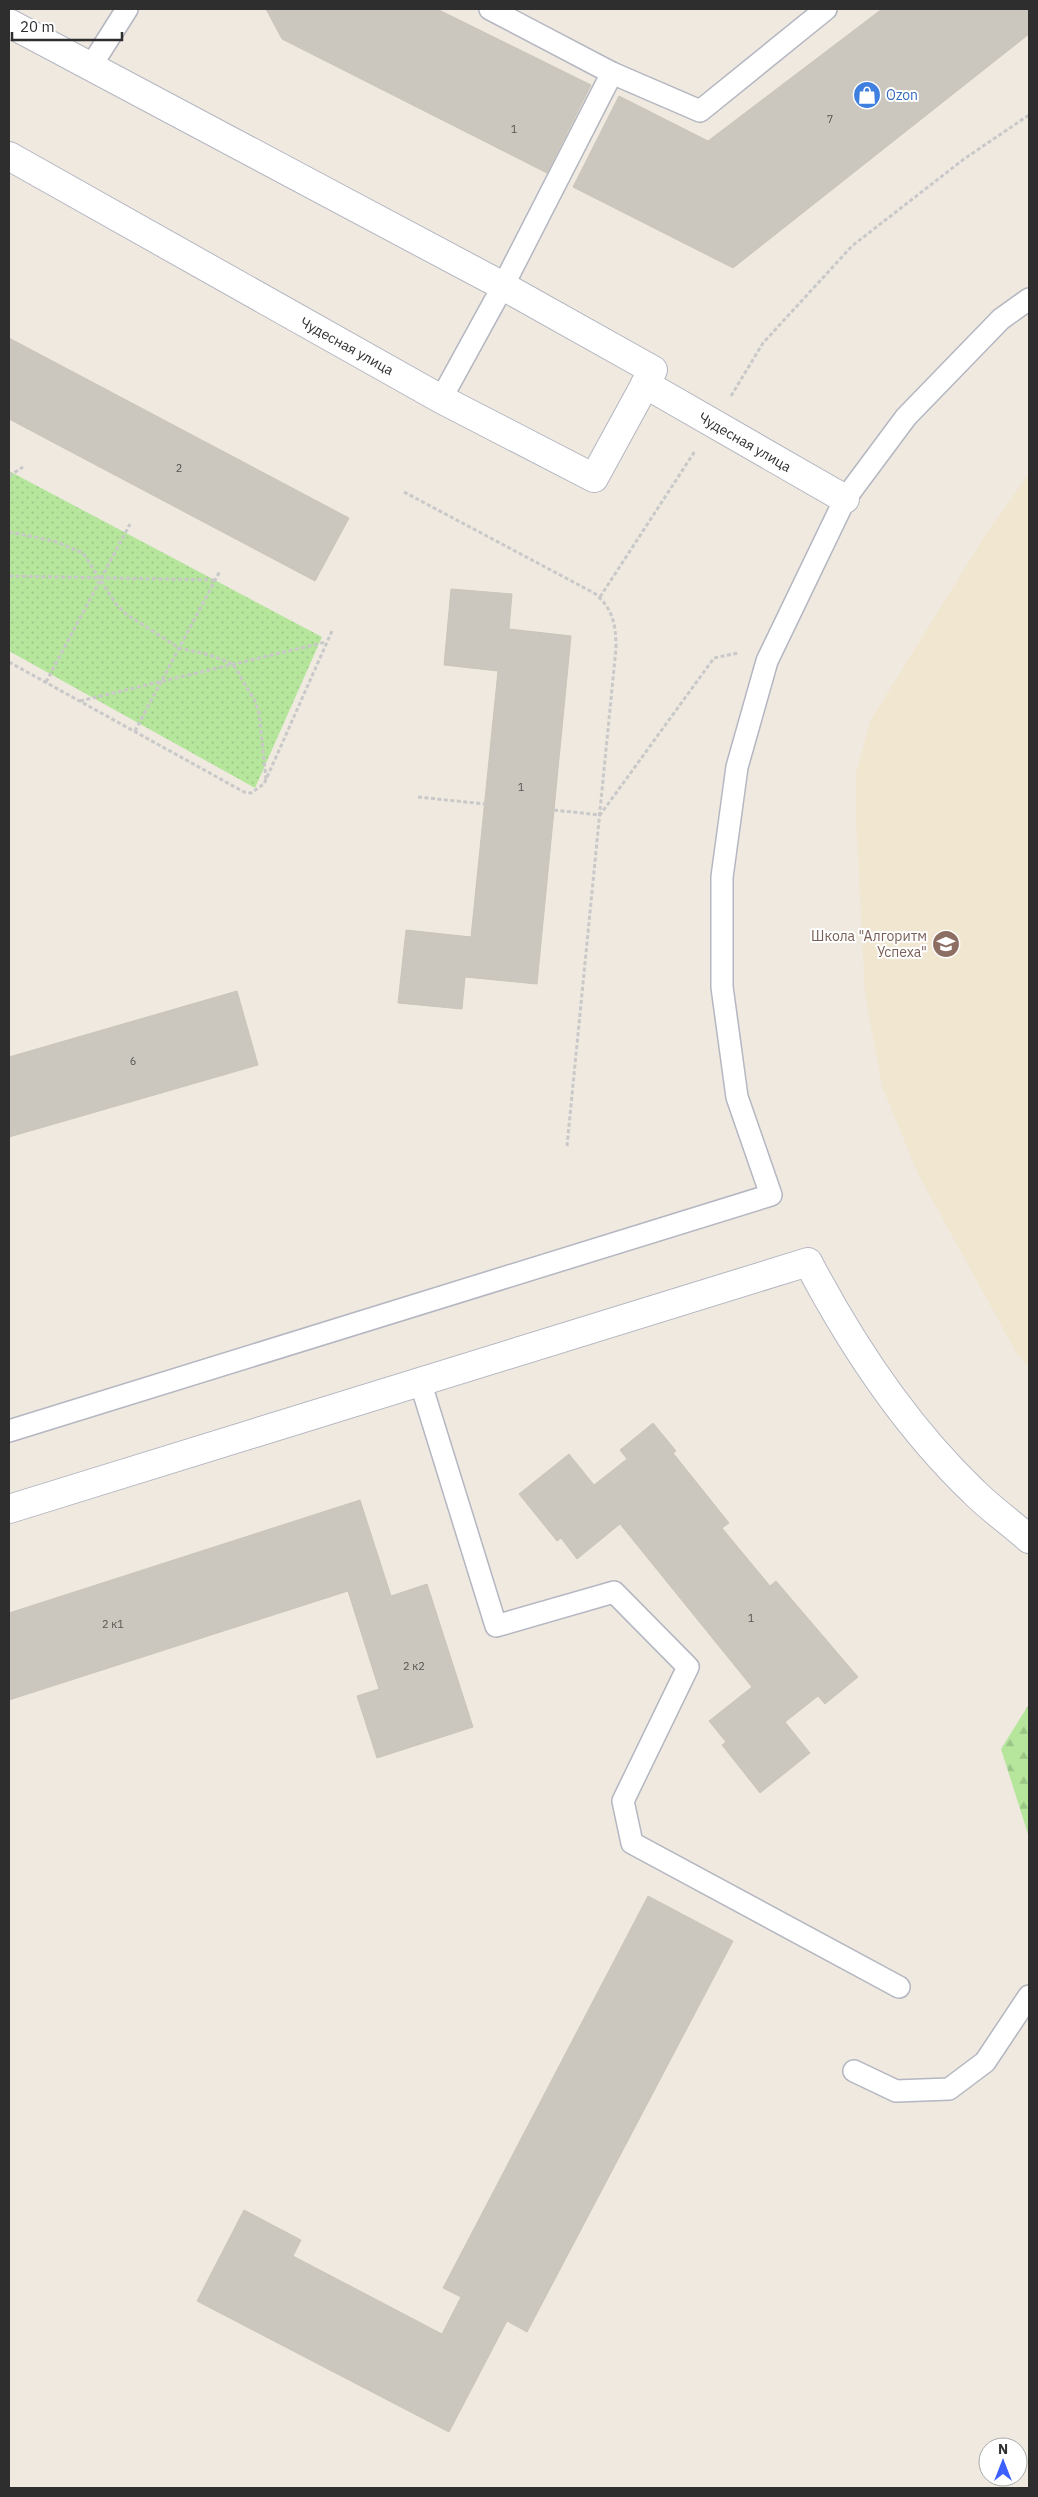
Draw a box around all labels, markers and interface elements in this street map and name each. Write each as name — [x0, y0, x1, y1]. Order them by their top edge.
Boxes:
scale bar — [12, 10, 122, 42]
text: 20 m — [20, 17, 55, 36]
shop icon: Ozon — [852, 80, 882, 110]
place label: Ozon — [886, 86, 918, 104]
house number: 7 — [827, 112, 833, 126]
house number: 1 — [511, 122, 518, 136]
street label: Чудесная улица — [297, 313, 397, 379]
street label: Чудесная улица — [695, 408, 795, 476]
house number: 2 — [176, 461, 182, 475]
house number: 1 — [518, 780, 525, 794]
place label: Школа "Алгоритм Успеха" — [811, 927, 927, 961]
school or university icon: Школа "Алгоритм Успеха" — [931, 929, 961, 959]
house number: 6 — [130, 1054, 136, 1068]
house number: 1 — [748, 1611, 755, 1625]
house number: 2 к1 — [102, 1617, 124, 1631]
house number: 2 к2 — [403, 1659, 425, 1673]
north arrow — [978, 2437, 1028, 2487]
text: N — [998, 2440, 1008, 2458]

